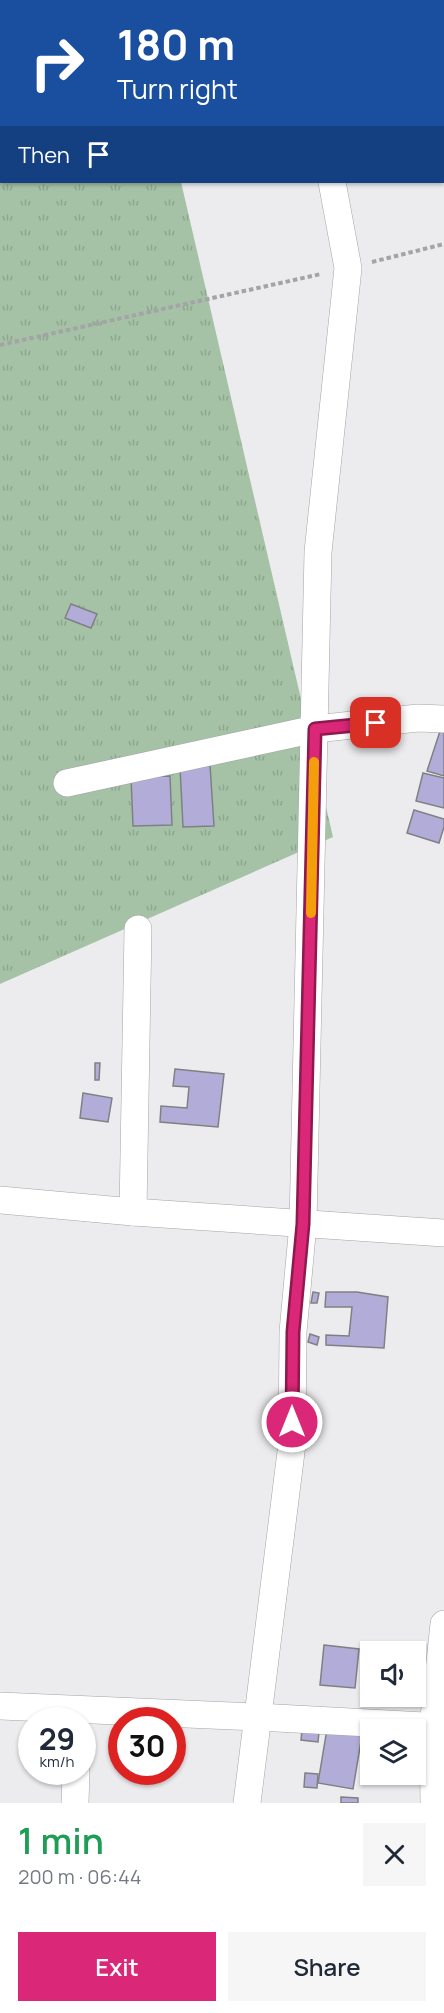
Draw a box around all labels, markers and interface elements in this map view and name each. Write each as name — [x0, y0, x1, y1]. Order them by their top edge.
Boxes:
text: 180 m — [117, 15, 235, 73]
icon: right — [18, 24, 96, 102]
text: Turn right — [117, 70, 238, 107]
icon: arrive — [82, 138, 115, 171]
text: Then — [18, 140, 70, 170]
pin — [350, 697, 401, 748]
icon: arrive — [359, 706, 392, 739]
position arrow — [260, 1390, 324, 1454]
map controls — [360, 1641, 426, 1785]
button: sound — [360, 1641, 426, 1707]
speed limit sign: 30 — [108, 1707, 186, 1785]
text: 29 — [39, 1718, 75, 1759]
button: layers — [360, 1719, 426, 1785]
text: km/h — [40, 1751, 74, 1772]
text: 1 min — [18, 1816, 104, 1865]
button: close — [363, 1823, 426, 1886]
text: 200 m · 06:44 — [18, 1863, 142, 1890]
button: Exit — [18, 1932, 216, 2001]
button: Share — [228, 1932, 426, 2001]

